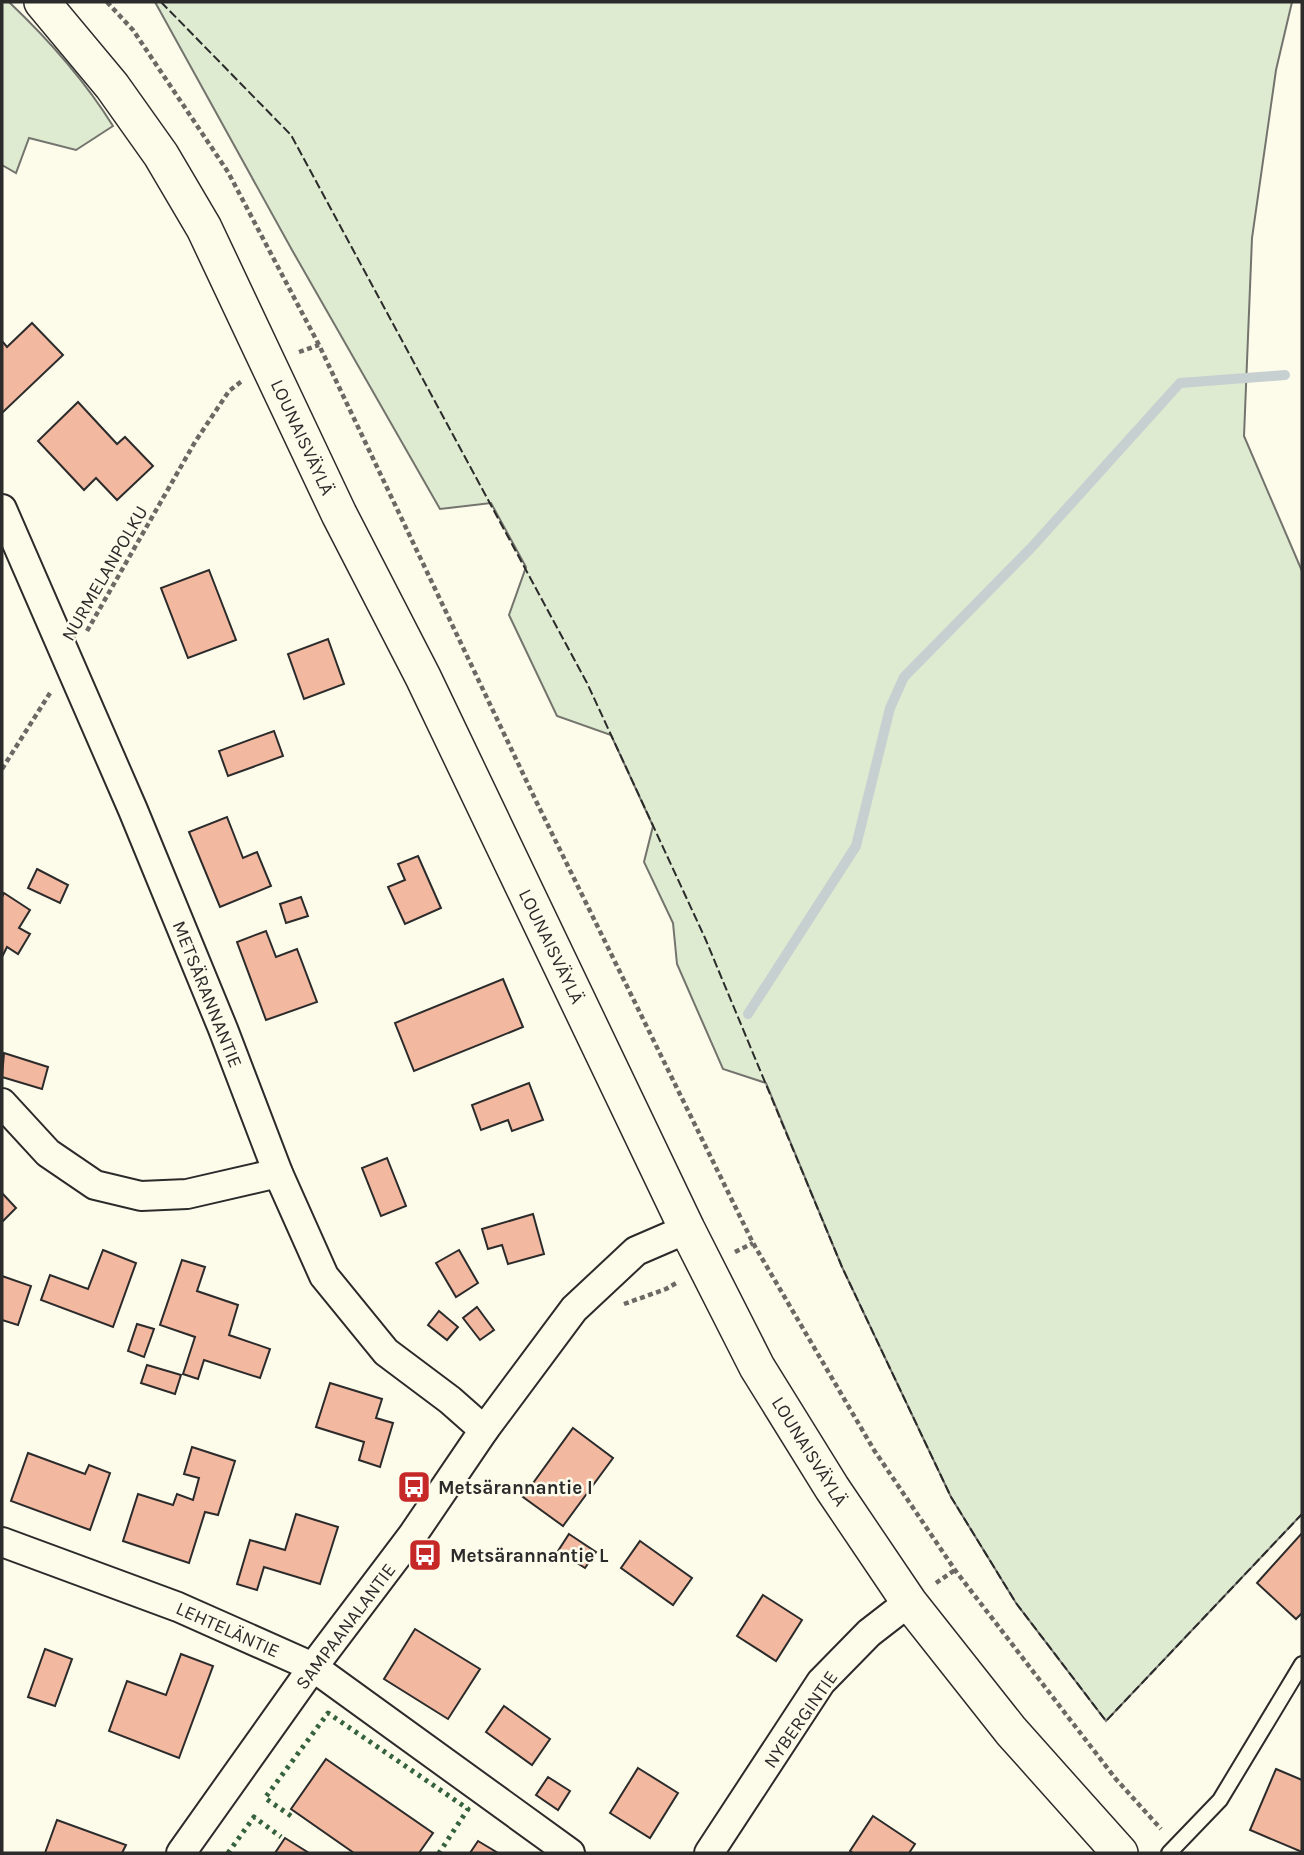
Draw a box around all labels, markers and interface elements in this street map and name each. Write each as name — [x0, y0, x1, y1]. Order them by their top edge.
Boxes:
street label: LOUNAISVÄYLÄ — [266, 376, 339, 499]
street label: NURMELANPOLKU — [57, 502, 152, 645]
street label: LOUNAISVÄYLÄ — [514, 885, 588, 1008]
street label: METSÄRANNANTIE — [168, 918, 247, 1071]
street label: LOUNAISVÄYLÄ — [767, 1393, 852, 1510]
bus stop icon: Metsärannantie I — [395, 1468, 433, 1506]
place label: Metsärannantie I — [438, 1477, 593, 1499]
bus stop icon: Metsärannantie L — [406, 1536, 444, 1574]
place label: Metsärannantie L — [450, 1545, 609, 1567]
street label: SAMPAANALANTIE — [291, 1559, 400, 1694]
street label: LEHTELÄNTIE — [173, 1597, 283, 1662]
street label: NYBERGINTIE — [759, 1667, 842, 1772]

